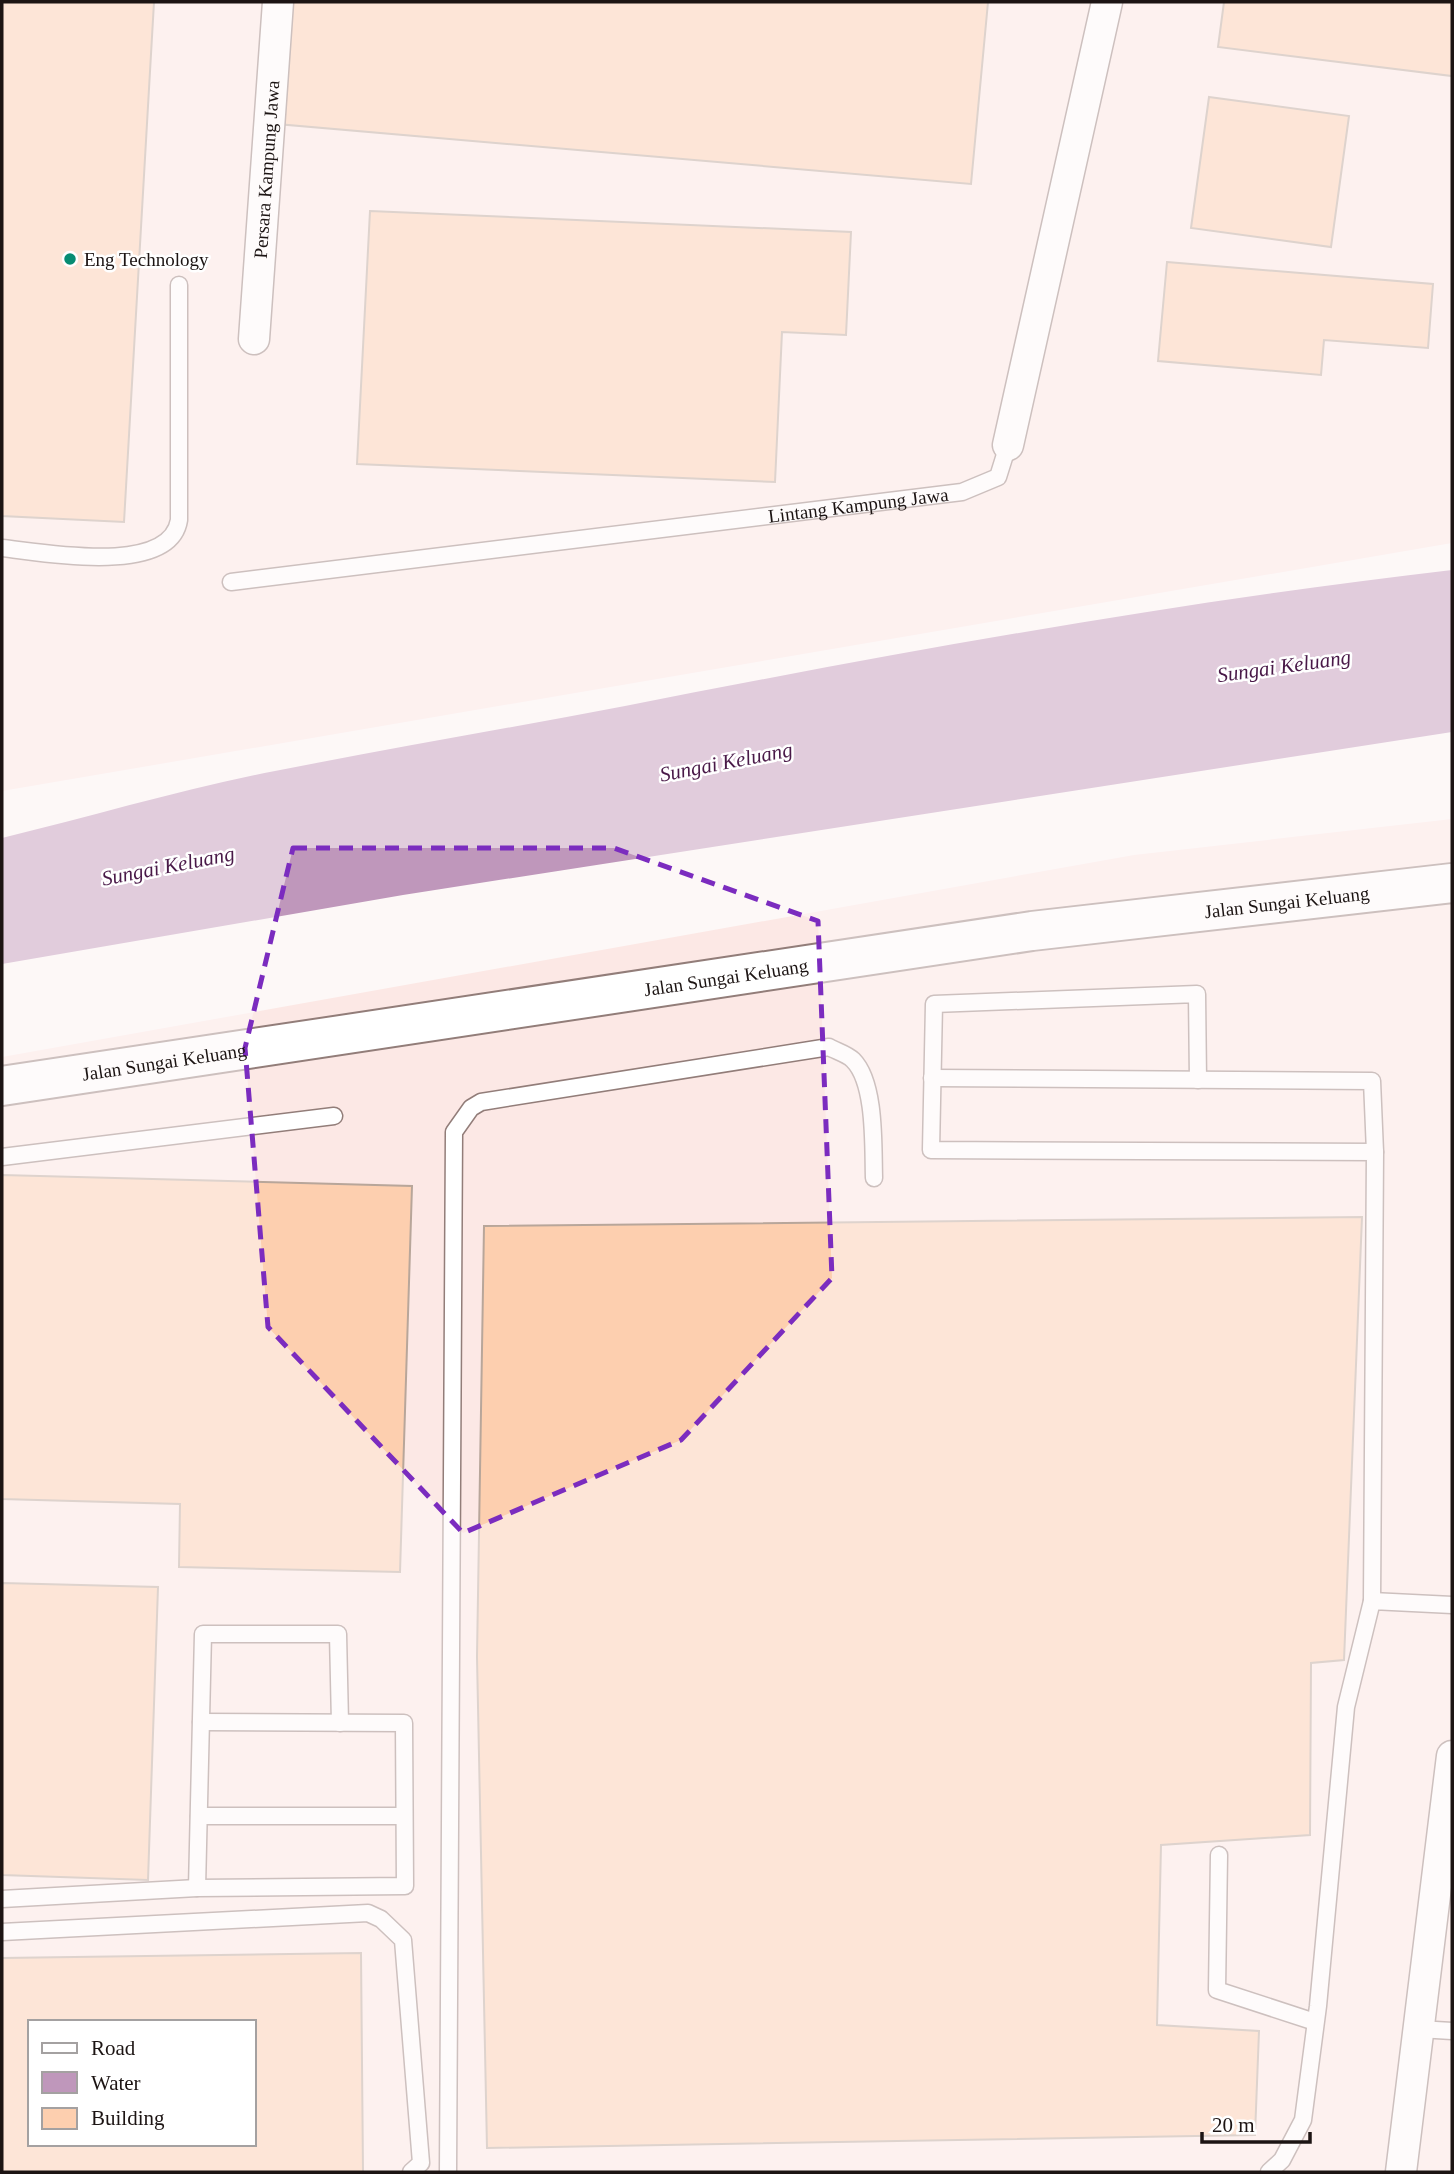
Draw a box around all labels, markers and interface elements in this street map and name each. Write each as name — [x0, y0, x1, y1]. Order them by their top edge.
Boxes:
street label: Persara Kampung Jawa — [249, 79, 283, 259]
place label: Eng Technology — [84, 249, 209, 270]
marker: Eng Technology — [62, 251, 78, 267]
street label: Lintang Kampung Jawa — [767, 483, 950, 526]
water label: Sungai Keluang — [1216, 645, 1352, 687]
water label: Sungai Keluang — [658, 737, 794, 787]
water label: Sungai Keluang — [100, 841, 236, 891]
street label: Jalan Sungai Keluang — [1203, 882, 1371, 922]
street label: Jalan Sungai Keluang — [642, 954, 810, 1000]
street label: Jalan Sungai Keluang — [81, 1039, 248, 1084]
legend — [28, 2020, 256, 2146]
text: Road — [91, 2036, 136, 2060]
text: Water — [91, 2071, 141, 2095]
scale bar — [1202, 2100, 1310, 2144]
text: Building — [91, 2106, 165, 2130]
text: 20 m — [1212, 2113, 1255, 2137]

